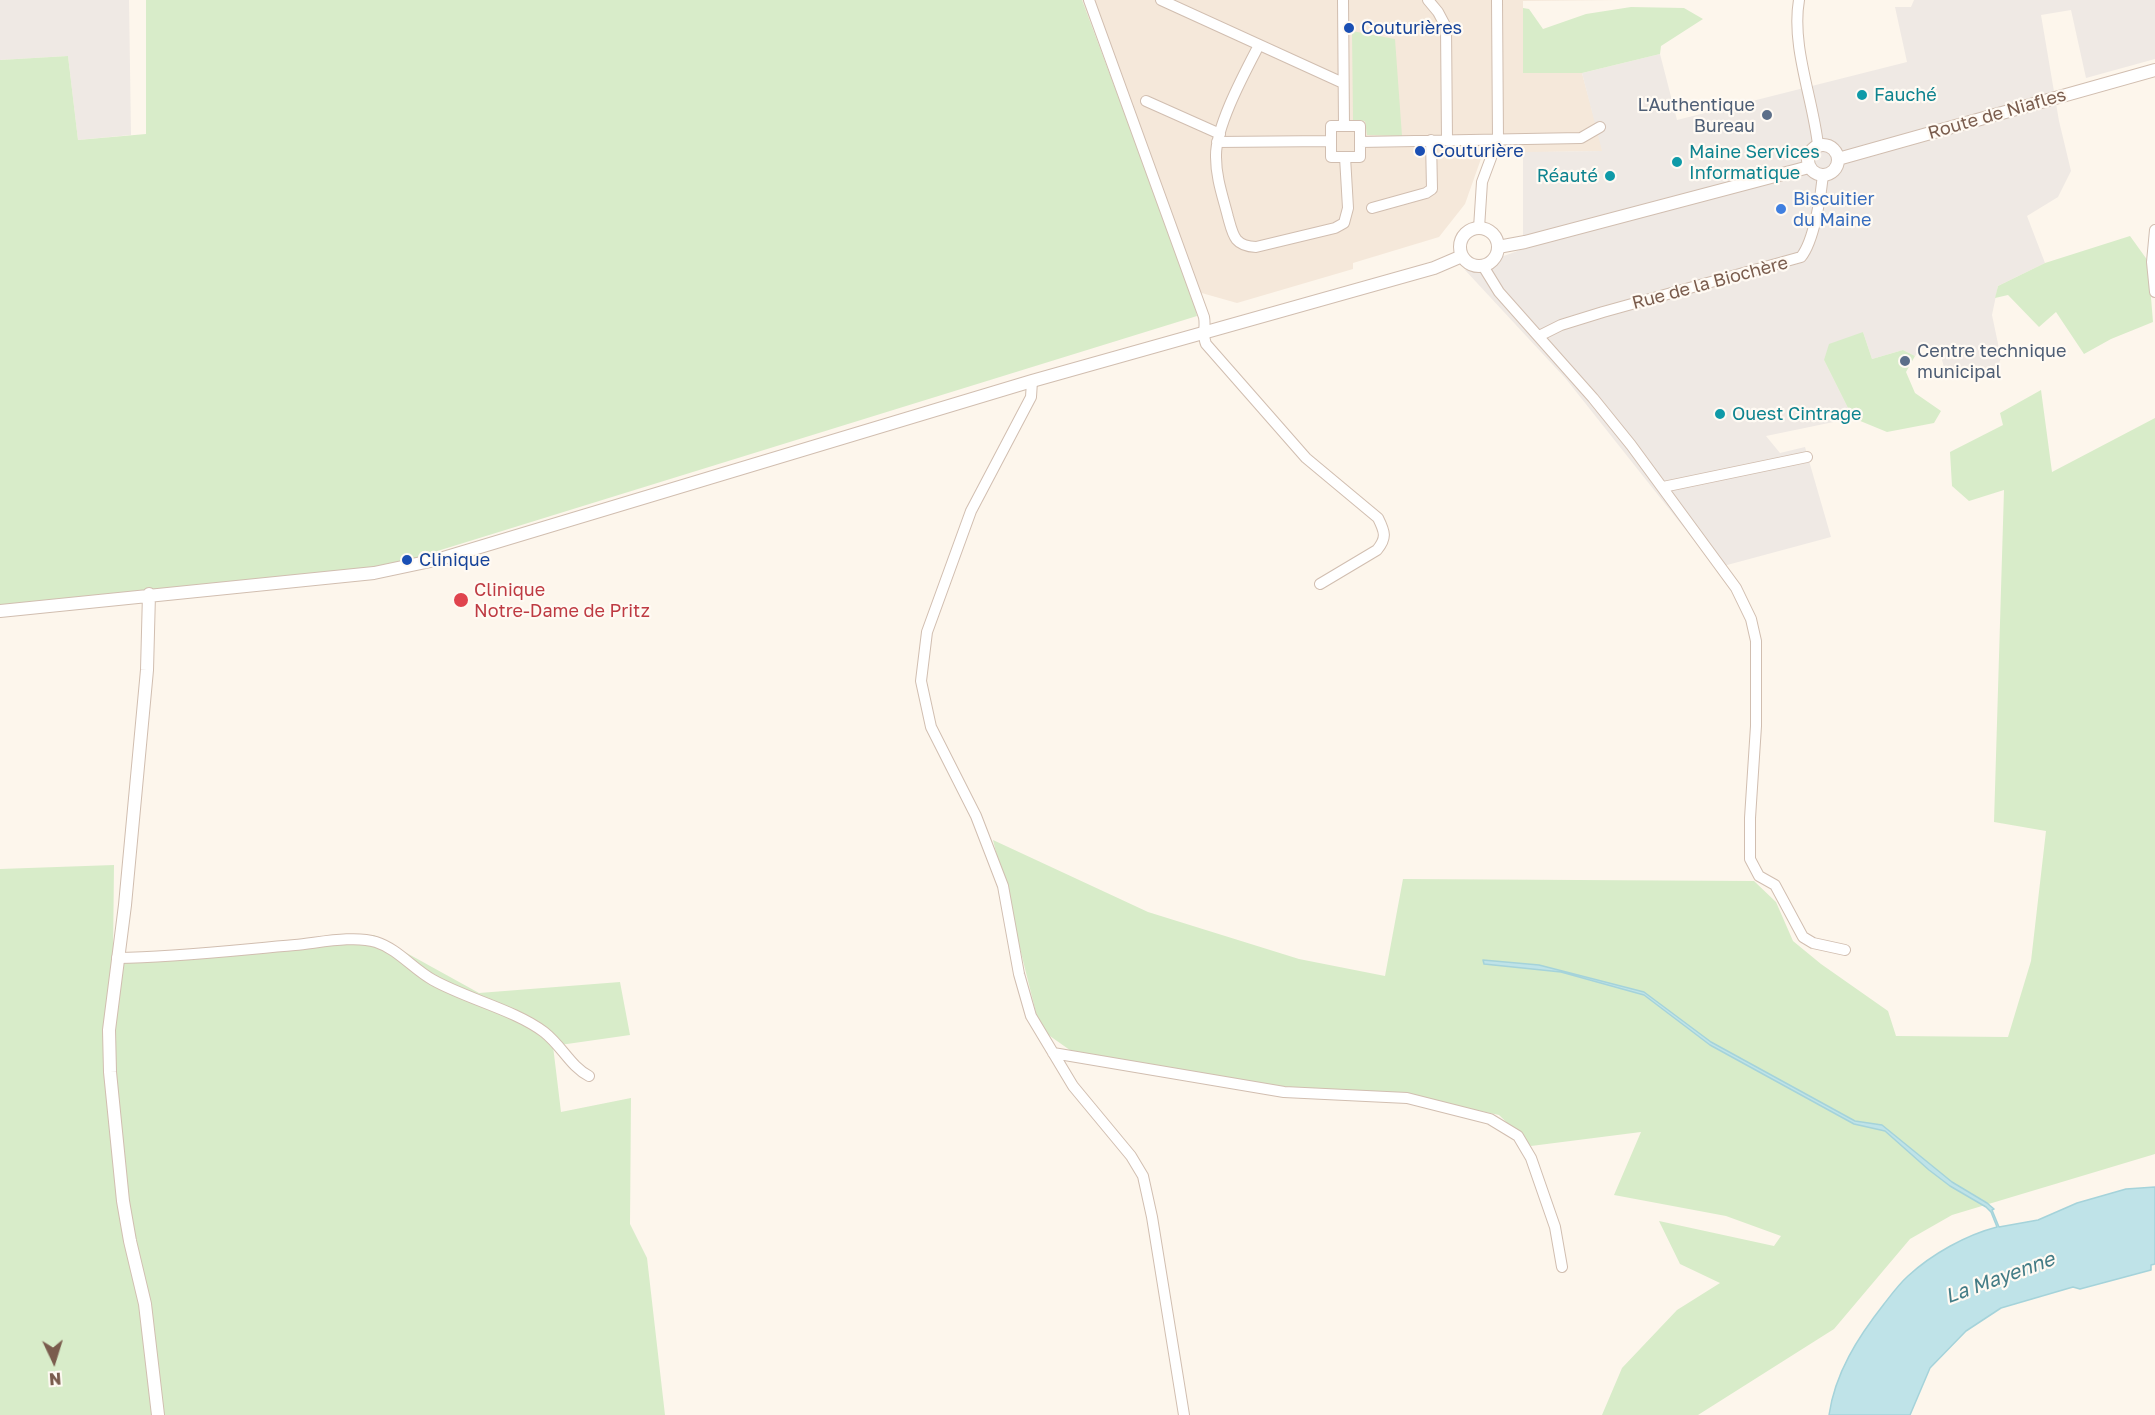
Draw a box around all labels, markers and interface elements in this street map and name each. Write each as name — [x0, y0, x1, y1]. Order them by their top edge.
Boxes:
place label: Couturières — [1361, 17, 1462, 39]
marker: Couturières — [1342, 21, 1356, 35]
place label: Fauché — [1874, 84, 1937, 106]
street label: Route de Niafles — [1925, 84, 2069, 144]
marker: Fauché — [1855, 88, 1869, 102]
place label: L'Authentique Bureau — [1637, 94, 1755, 136]
marker: L'Authentique Bureau — [1760, 108, 1774, 122]
place label: Couturière — [1432, 140, 1524, 162]
place label: Maine Services Informatique — [1689, 141, 1820, 184]
marker: Couturière — [1413, 144, 1427, 158]
marker: Maine Services Informatique — [1670, 155, 1684, 169]
place label: Réauté — [1537, 165, 1598, 187]
marker: Réauté — [1603, 169, 1617, 183]
place label: Biscuitier du Maine — [1793, 188, 1874, 230]
marker: Biscuitier du Maine — [1774, 202, 1788, 216]
street label: Rue de la Biochère — [1630, 252, 1790, 314]
place label: Centre technique municipal — [1917, 340, 2066, 382]
marker: Centre technique municipal — [1898, 354, 1912, 368]
place label: Ouest Cintrage — [1732, 403, 1862, 425]
marker: Ouest Cintrage — [1713, 407, 1727, 421]
place label: Clinique — [419, 549, 490, 571]
marker: Clinique — [400, 553, 414, 567]
place label: Clinique Notre-Dame de Pritz — [474, 579, 650, 622]
marker: Clinique Notre-Dame de Pritz — [452, 591, 470, 609]
water label: La Mayenne — [1942, 1247, 2058, 1309]
north arrow — [24, 1331, 84, 1391]
text: N — [48, 1369, 62, 1389]

